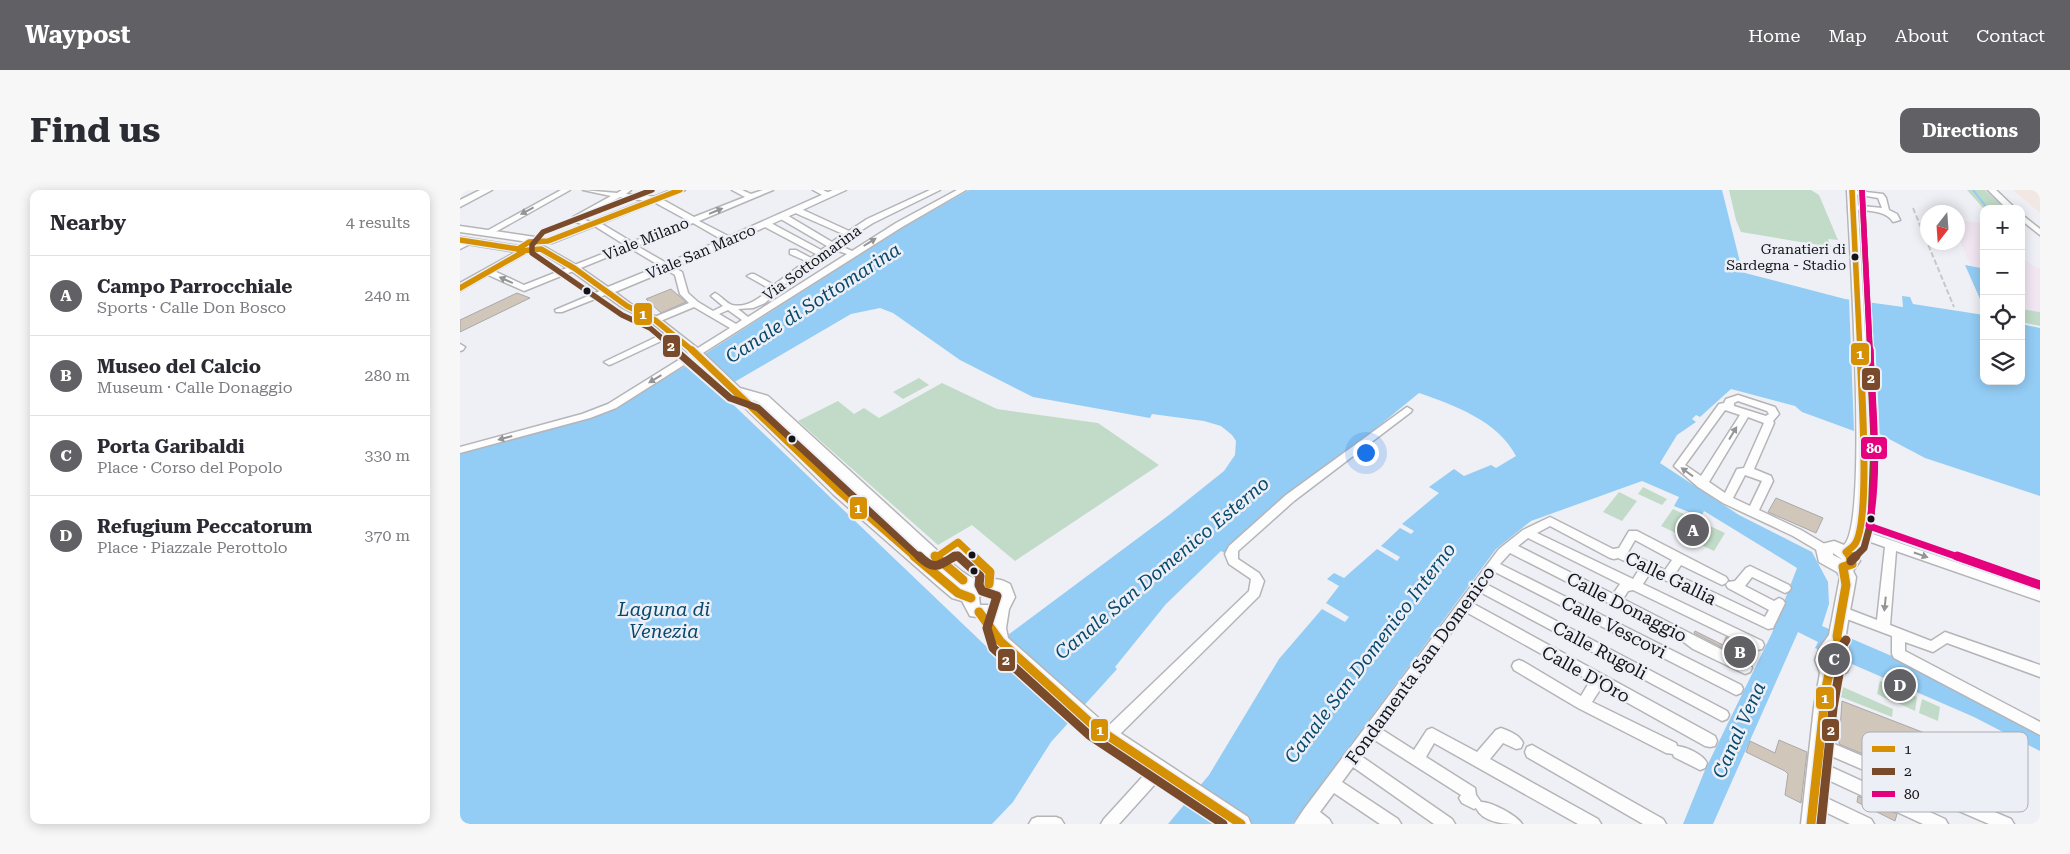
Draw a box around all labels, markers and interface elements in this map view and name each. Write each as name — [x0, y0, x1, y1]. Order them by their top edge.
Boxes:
text: Waypost — [25, 21, 130, 49]
text: Home — [1748, 25, 1800, 46]
text: Map — [1828, 25, 1867, 46]
text: About — [1895, 25, 1948, 46]
text: Contact — [1976, 25, 2045, 46]
button: Directions — [1900, 108, 2040, 153]
text: Find us — [30, 110, 160, 151]
north arrow — [1920, 205, 1965, 250]
map controls — [1980, 205, 2025, 385]
button: + — [1980, 205, 2025, 250]
one-way arrow — [519, 207, 534, 215]
one-way arrow — [709, 207, 724, 214]
text: Nearby — [50, 211, 126, 235]
text: 4 results — [346, 213, 410, 232]
street label: Viale Milano — [601, 214, 691, 264]
street label: Viale San Marco — [644, 221, 758, 283]
street label: Via Sottomarina — [759, 221, 865, 305]
water label: Canale di Sottomarina — [721, 238, 905, 368]
one-way arrow — [864, 238, 877, 247]
place label: Granatieri di Sardegna - Stadio — [1726, 241, 1847, 273]
button: − — [1980, 250, 2025, 295]
marker: Granatieri di Sardegna - Stadio — [1850, 252, 1860, 262]
text: Campo Parrocchiale — [97, 275, 292, 298]
one-way arrow — [499, 275, 513, 283]
text: A — [60, 286, 72, 305]
text: 240 m — [364, 286, 410, 305]
unlabelled marker — [582, 286, 592, 296]
button: locate — [1980, 295, 2025, 340]
text: Sports · Calle Don Bosco — [97, 298, 286, 317]
line badge: 1 — [633, 302, 653, 326]
text: 1 — [639, 306, 647, 322]
line badge: 2 — [662, 334, 681, 358]
text: 2 — [667, 338, 675, 354]
button: layers — [1980, 340, 2025, 385]
line badge: 1 — [1850, 342, 1870, 366]
text: 1 — [1856, 346, 1864, 362]
text: Museo del Calcio — [97, 355, 261, 378]
text: B — [60, 366, 72, 385]
text: 280 m — [364, 366, 410, 385]
line badge: 2 — [1861, 367, 1881, 391]
text: 2 — [1867, 370, 1875, 386]
one-way arrow — [649, 375, 662, 384]
text: Museum · Calle Donaggio — [97, 378, 293, 397]
one-way arrow — [1729, 427, 1738, 440]
one-way arrow — [498, 434, 513, 442]
unlabelled marker — [787, 434, 797, 444]
text: Porta Garibaldi — [97, 435, 245, 458]
line badge: 80 — [1860, 436, 1888, 460]
your location — [1353, 440, 1379, 466]
text: 80 — [1866, 440, 1882, 456]
text: C — [60, 446, 72, 465]
text: 330 m — [364, 446, 410, 465]
text: Place · Corso del Popolo — [97, 458, 283, 477]
one-way arrow — [1681, 467, 1694, 478]
water label: Canale San Domenico Esterno — [1050, 472, 1274, 664]
line badge: 1 — [849, 496, 868, 520]
text: 1 — [854, 500, 862, 516]
pin: A — [1677, 511, 1709, 549]
unlabelled marker — [1866, 514, 1876, 524]
text: Refugium Peccatorum — [97, 515, 312, 538]
text: D — [60, 526, 72, 545]
text: 370 m — [364, 526, 410, 545]
text: Place · Piazzale Perottolo — [97, 538, 288, 557]
water label: Canale San Domenico Interno — [1280, 538, 1460, 768]
street label: Calle Gallia — [1622, 547, 1720, 609]
unlabelled marker — [967, 550, 977, 560]
one-way arrow — [1913, 552, 1928, 559]
street label: Fondamenta San Domenico — [1341, 562, 1499, 768]
unlabelled marker — [969, 566, 979, 576]
street label: Calle Donaggio — [1563, 568, 1691, 646]
street label: Calle Vescovi — [1558, 592, 1670, 663]
one-way arrow — [1881, 596, 1889, 612]
water label: Laguna di Venezia — [617, 598, 710, 643]
street label: Calle Rugoli — [1549, 616, 1651, 684]
pin: B — [1724, 633, 1756, 671]
pin: C — [1818, 640, 1850, 678]
street label: Calle D'Oro — [1538, 641, 1634, 707]
line badge: 2 — [997, 648, 1016, 672]
text: 2 — [1002, 652, 1010, 668]
pin: D — [1884, 666, 1916, 704]
water label: Canal Vena — [1708, 678, 1770, 782]
line badge: 1 — [1815, 686, 1835, 710]
text: 1 — [1821, 690, 1829, 706]
line badge: 1 — [1090, 718, 1109, 742]
line badge: 2 — [1821, 718, 1840, 742]
text: 1 — [1096, 722, 1104, 738]
text: 2 — [1827, 722, 1835, 738]
legend — [1862, 732, 2028, 812]
text: 1 — [1904, 741, 1912, 757]
text: 2 — [1904, 763, 1912, 779]
text: 80 — [1904, 786, 1920, 802]

